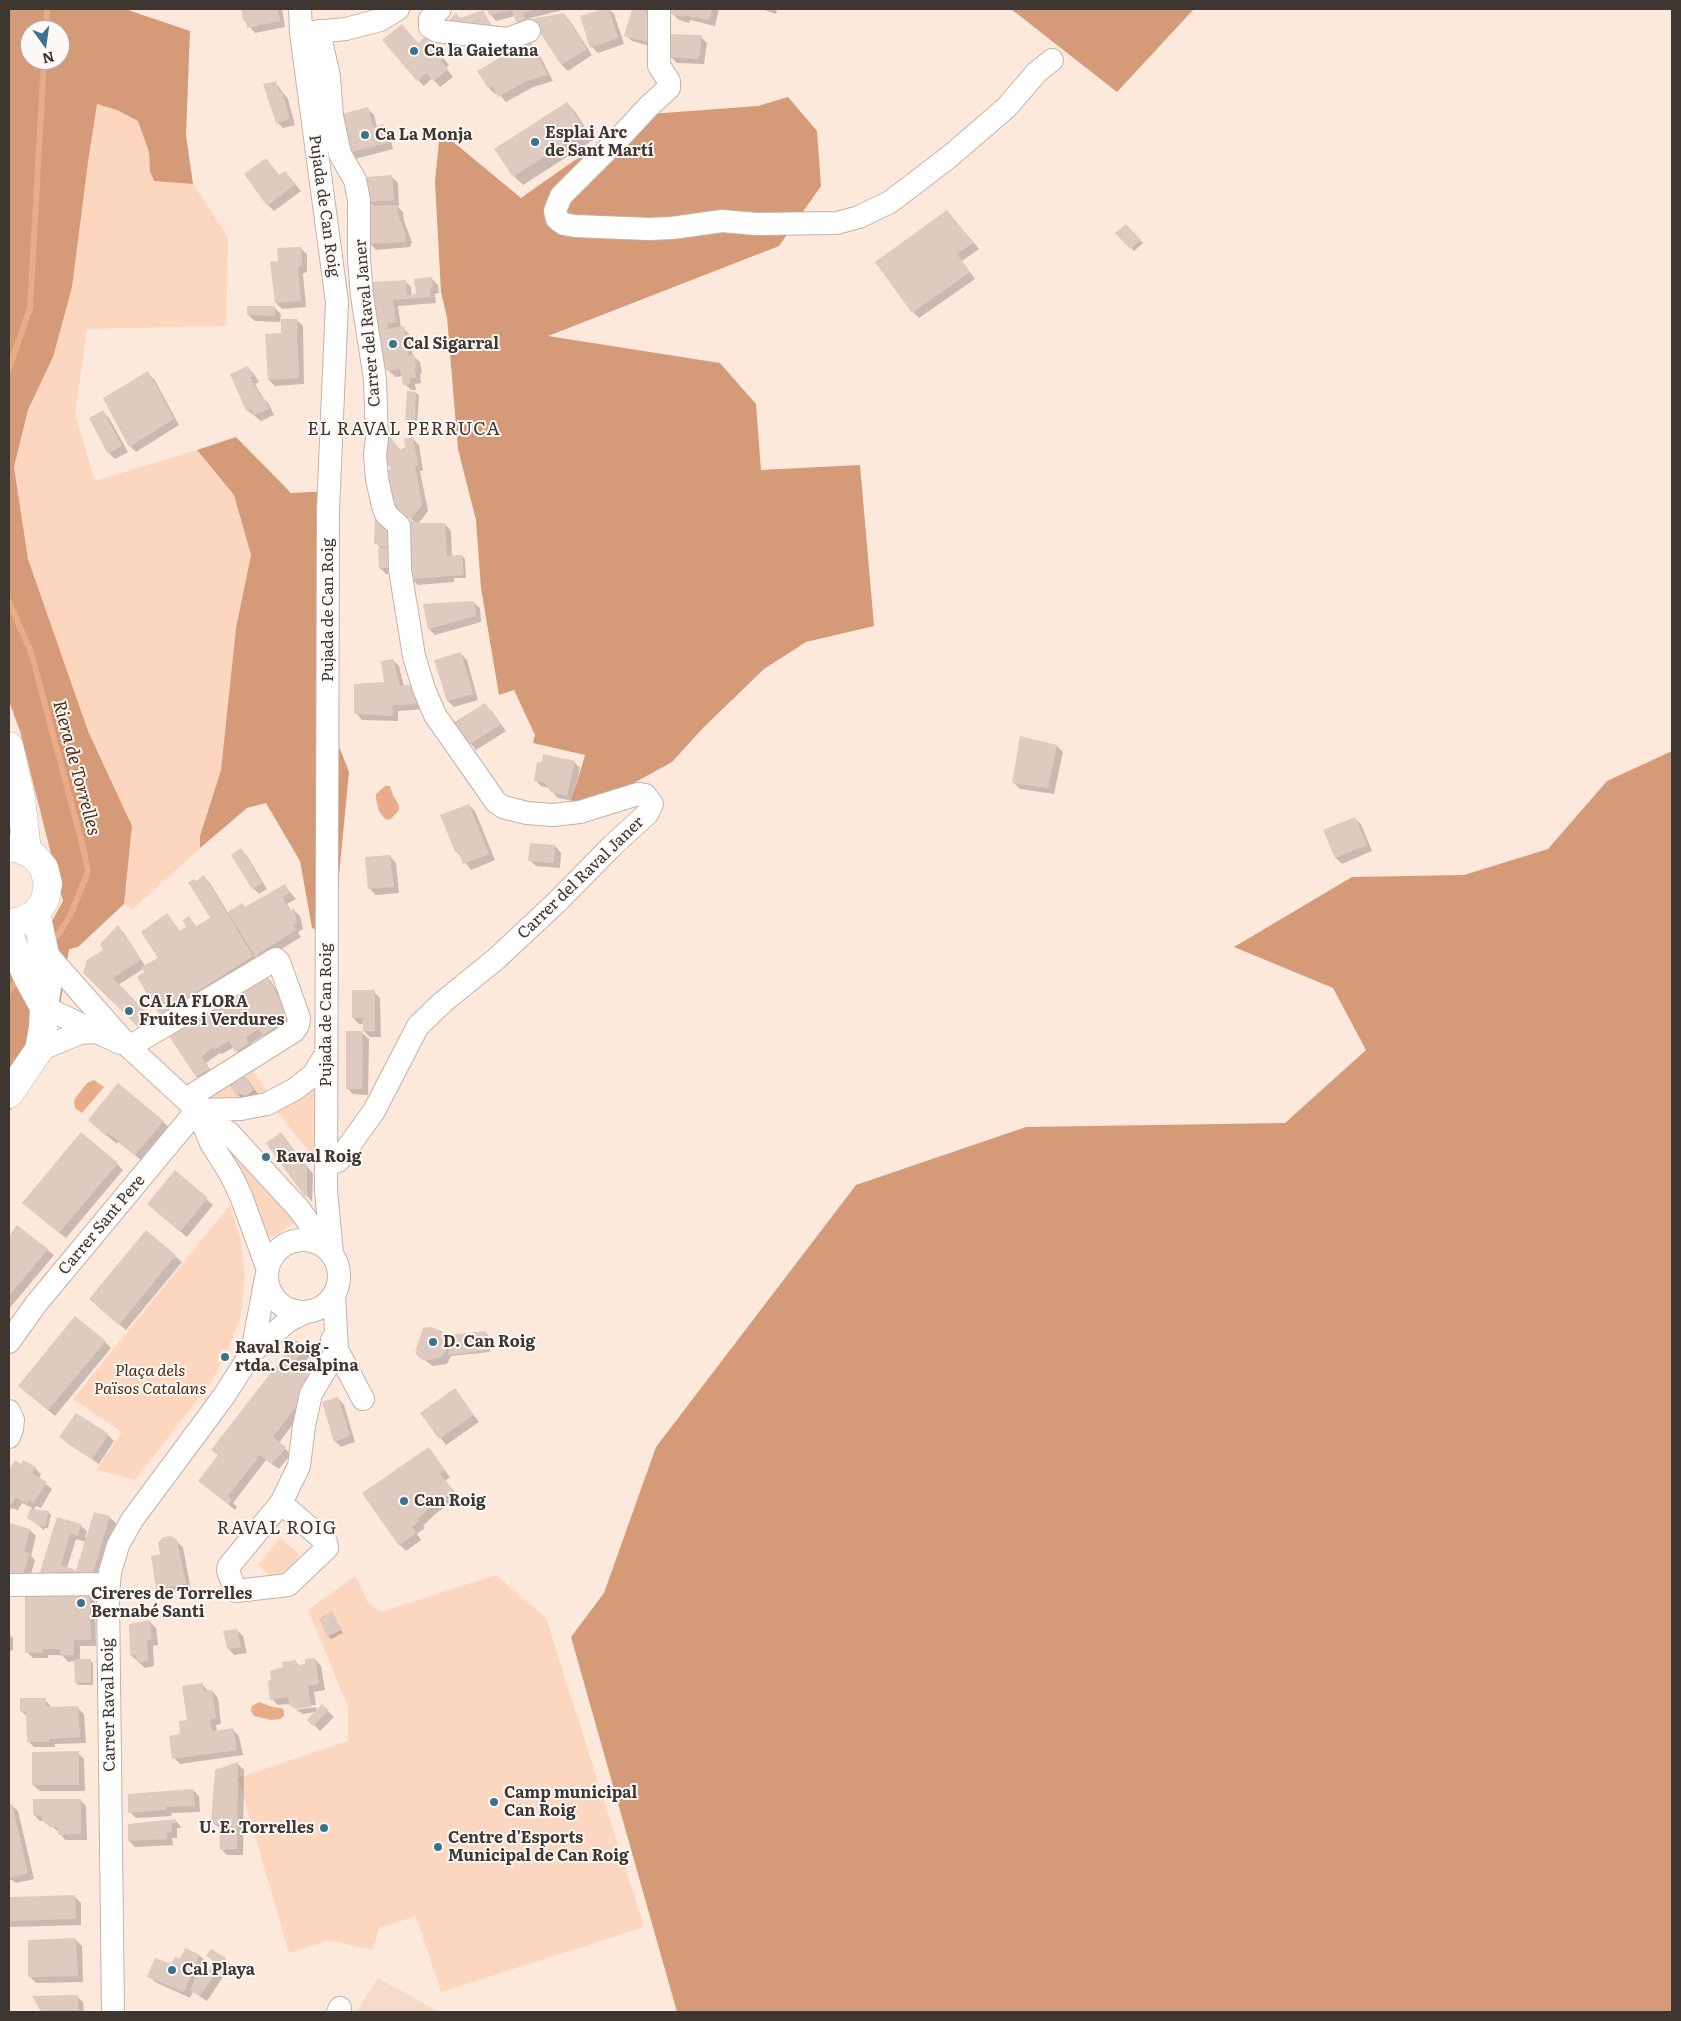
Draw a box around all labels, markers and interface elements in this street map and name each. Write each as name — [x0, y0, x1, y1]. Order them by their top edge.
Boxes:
north arrow — [20, 20, 70, 70]
place label: Ca la Gaietana — [424, 41, 538, 61]
marker: Ca la Gaietana — [408, 45, 420, 57]
text: N — [40, 47, 57, 70]
place label: Esplai Arc de Sant Martí — [545, 123, 654, 161]
place label: Ca La Monja — [375, 125, 472, 145]
marker: Ca La Monja — [359, 129, 371, 141]
street label: Pujada de Can Roig — [304, 133, 344, 279]
marker: Esplai Arc de Sant Martí — [529, 136, 541, 148]
street label: Carrer del Raval Janer — [351, 238, 385, 408]
place label: Cal Sigarral — [403, 334, 499, 354]
marker: Cal Sigarral — [387, 338, 399, 350]
district label: EL RAVAL PERRUCA — [305, 419, 503, 441]
street label: Pujada de Can Roig — [318, 538, 338, 682]
water label: Riera de Torrelles — [48, 698, 104, 838]
street label: Carrer del Raval Janer — [514, 813, 648, 943]
street label: Pujada de Can Roig — [316, 943, 336, 1087]
place label: CA LA FLORA Fruites i Verdures — [139, 992, 284, 1030]
marker: CA LA FLORA Fruites i Verdures — [123, 1005, 135, 1017]
place label: Raval Roig — [276, 1147, 361, 1167]
marker: Raval Roig — [260, 1151, 272, 1163]
street label: Carrer Sant Pere — [55, 1171, 149, 1279]
place label: D. Can Roig — [443, 1332, 535, 1352]
marker: D. Can Roig — [427, 1336, 439, 1348]
place label: Raval Roig - rtda. Cesalpina — [235, 1338, 359, 1376]
marker: Raval Roig - rtda. Cesalpina — [219, 1351, 231, 1363]
park label: Plaça dels Països Catalans — [94, 1361, 206, 1399]
place label: Can Roig — [414, 1491, 486, 1511]
marker: Can Roig — [398, 1495, 410, 1507]
district label: RAVAL ROIG — [215, 1518, 339, 1540]
place label: Cireres de Torrelles Bernabé Santi — [91, 1584, 252, 1622]
marker: Cireres de Torrelles Bernabé Santi — [75, 1597, 87, 1609]
street label: Carrer Raval Roig — [98, 1638, 120, 1772]
place label: Camp municipal Can Roig — [504, 1783, 637, 1821]
marker: Camp municipal Can Roig — [488, 1796, 500, 1808]
place label: U. E. Torrelles — [199, 1818, 314, 1838]
marker: U. E. Torrelles — [318, 1822, 330, 1834]
place label: Centre d'Esports Municipal de Can Roig — [448, 1828, 629, 1866]
marker: Centre d'Esports Municipal de Can Roig — [432, 1841, 444, 1853]
place label: Cal Playa — [182, 1960, 255, 1980]
marker: Cal Playa — [166, 1964, 178, 1976]

